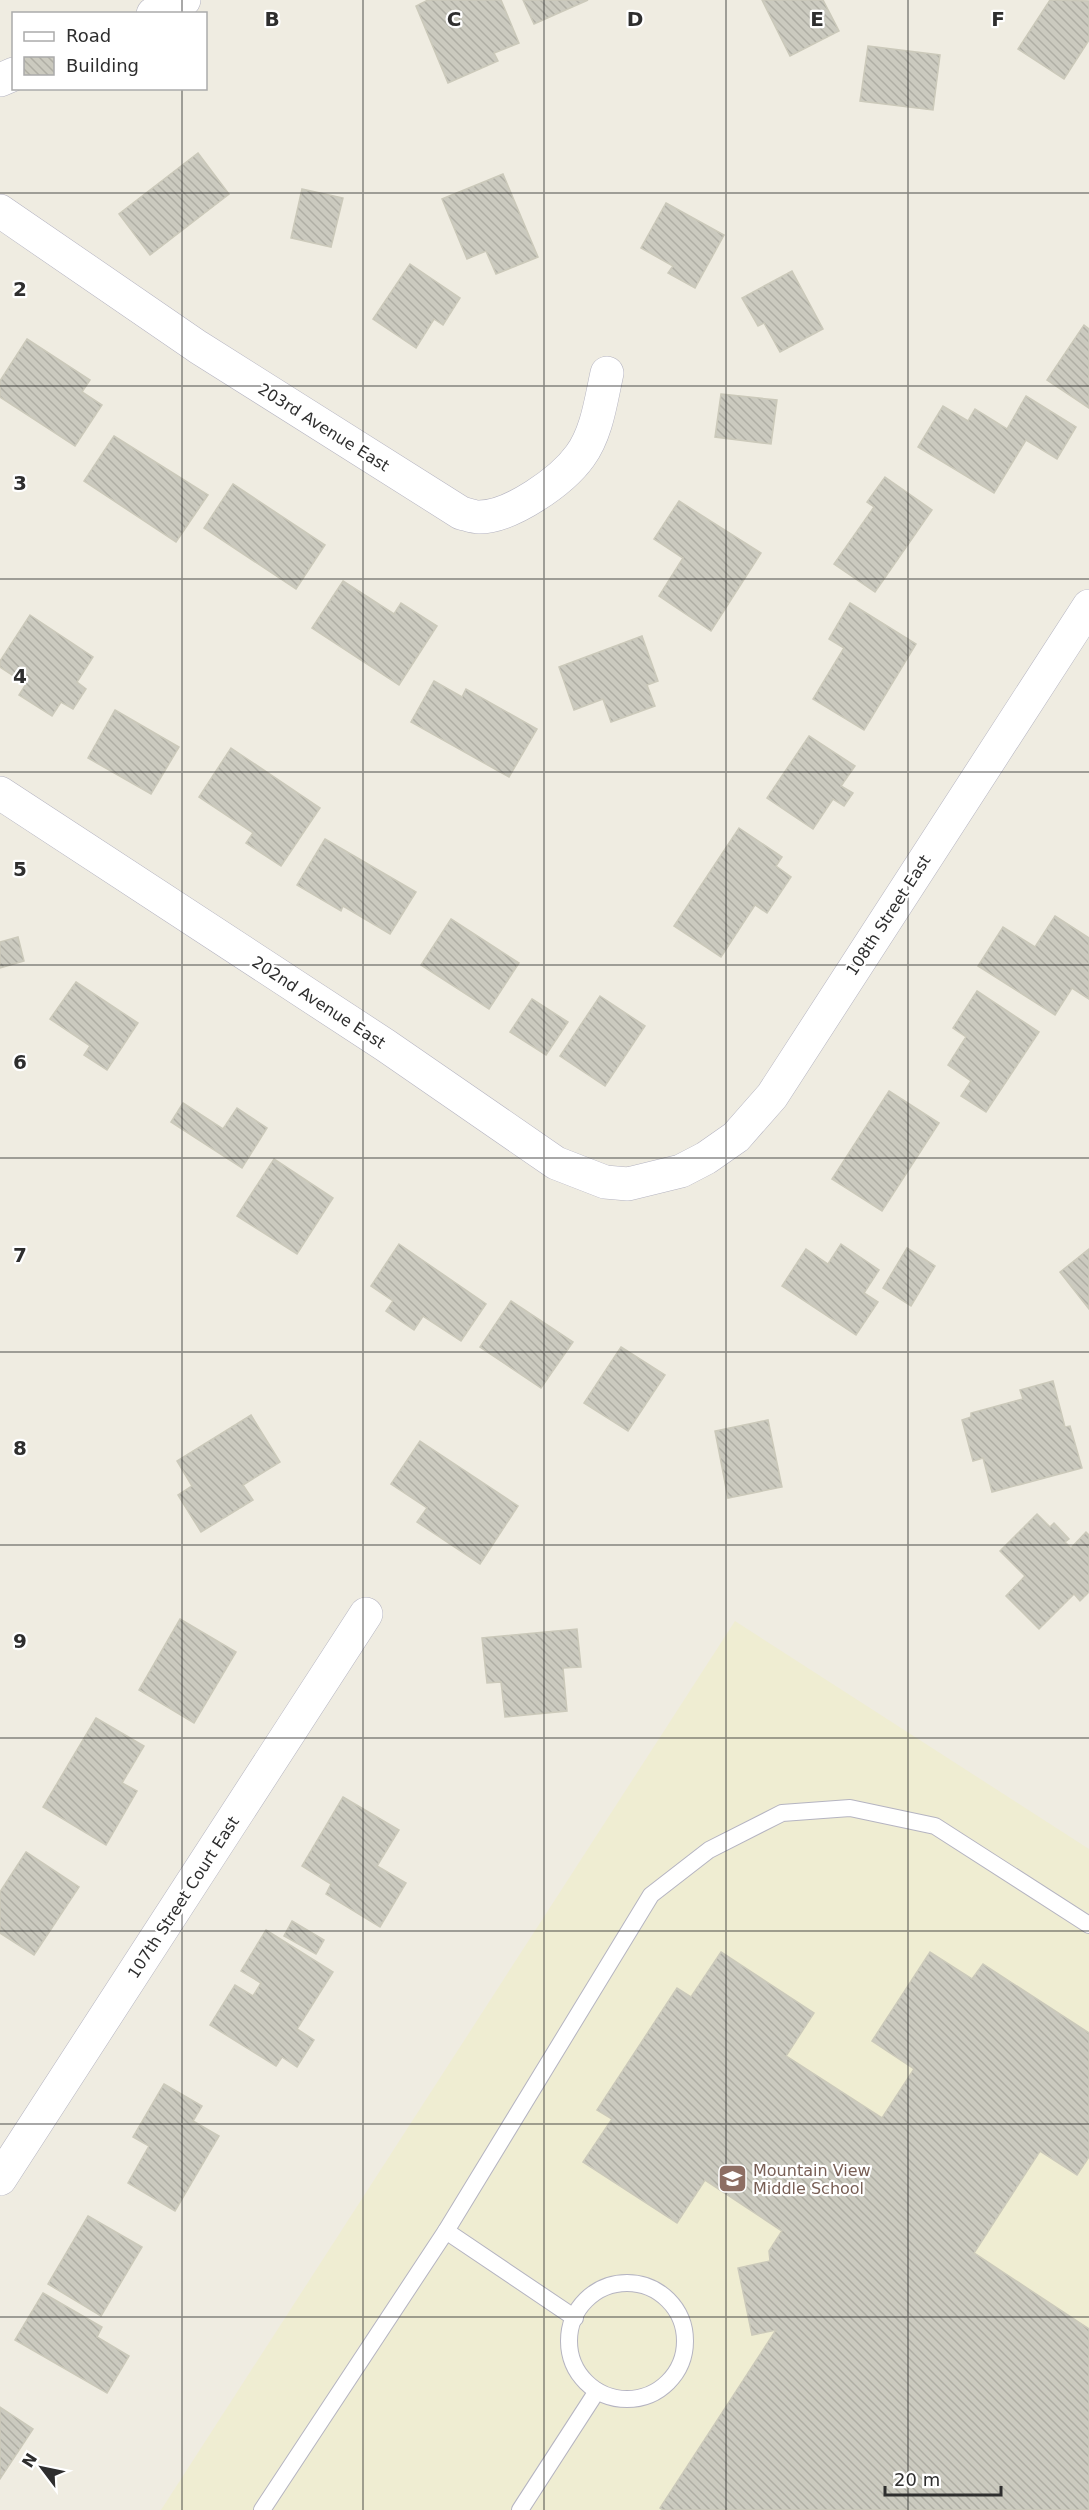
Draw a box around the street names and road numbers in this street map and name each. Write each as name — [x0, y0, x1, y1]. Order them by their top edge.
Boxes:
street label: 203rd Avenue East — [255, 379, 393, 476]
street label: 108th Street East — [842, 851, 935, 979]
street label: 202nd Avenue East — [249, 952, 389, 1053]
street label: 107th Street Court East — [124, 1813, 243, 1982]

